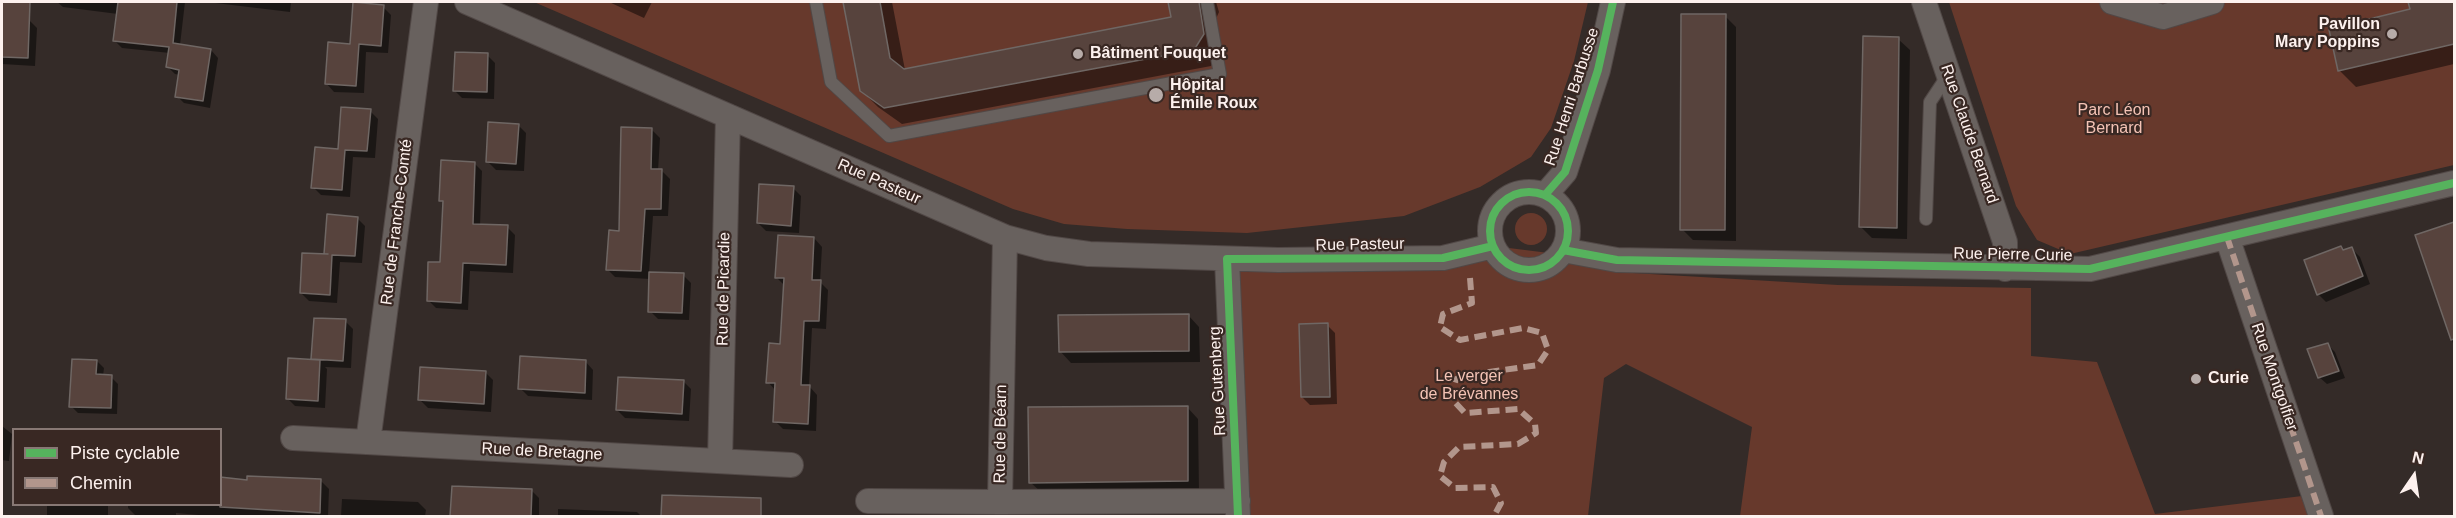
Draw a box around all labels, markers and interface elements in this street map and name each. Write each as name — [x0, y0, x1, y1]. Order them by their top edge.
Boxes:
place label: Pavillon Mary Poppins — [2275, 15, 2380, 53]
street label: Rue Henri Barbusse — [1541, 26, 1603, 168]
marker: Pavillon Mary Poppins — [2385, 27, 2399, 41]
place label: Bâtiment Fouquet — [1090, 44, 1226, 64]
marker: Bâtiment Fouquet — [1071, 47, 1085, 61]
street label: Rue Claude Bernard — [1936, 62, 2002, 206]
place label: Hôpital Émile Roux — [1170, 76, 1257, 114]
marker: Hôpital Émile Roux — [1147, 86, 1165, 104]
park label: Parc Léon Bernard — [2078, 101, 2150, 139]
street label: Rue de Franche-Comté — [377, 138, 417, 306]
street label: Rue Pasteur — [834, 155, 924, 209]
street label: Rue de Picardie — [713, 232, 735, 346]
street label: Rue Pasteur — [1315, 235, 1405, 255]
street label: Rue Pierre Curie — [1953, 244, 2073, 266]
street label: Rue Montgolfier — [2247, 320, 2301, 434]
street label: Rue Gutenberg — [1206, 326, 1230, 436]
park label: Le verger de Brévannes — [1420, 367, 1518, 405]
place label: Curie — [2208, 369, 2249, 389]
marker: Curie — [2189, 372, 2203, 386]
street label: Rue de Béarn — [991, 384, 1011, 484]
legend — [12, 428, 222, 506]
street label: Rue de Bretagne — [481, 439, 603, 465]
text: Piste cyclable — [70, 443, 180, 463]
north arrow — [2384, 446, 2444, 506]
text: N — [2411, 448, 2426, 468]
text: Chemin — [70, 473, 132, 493]

